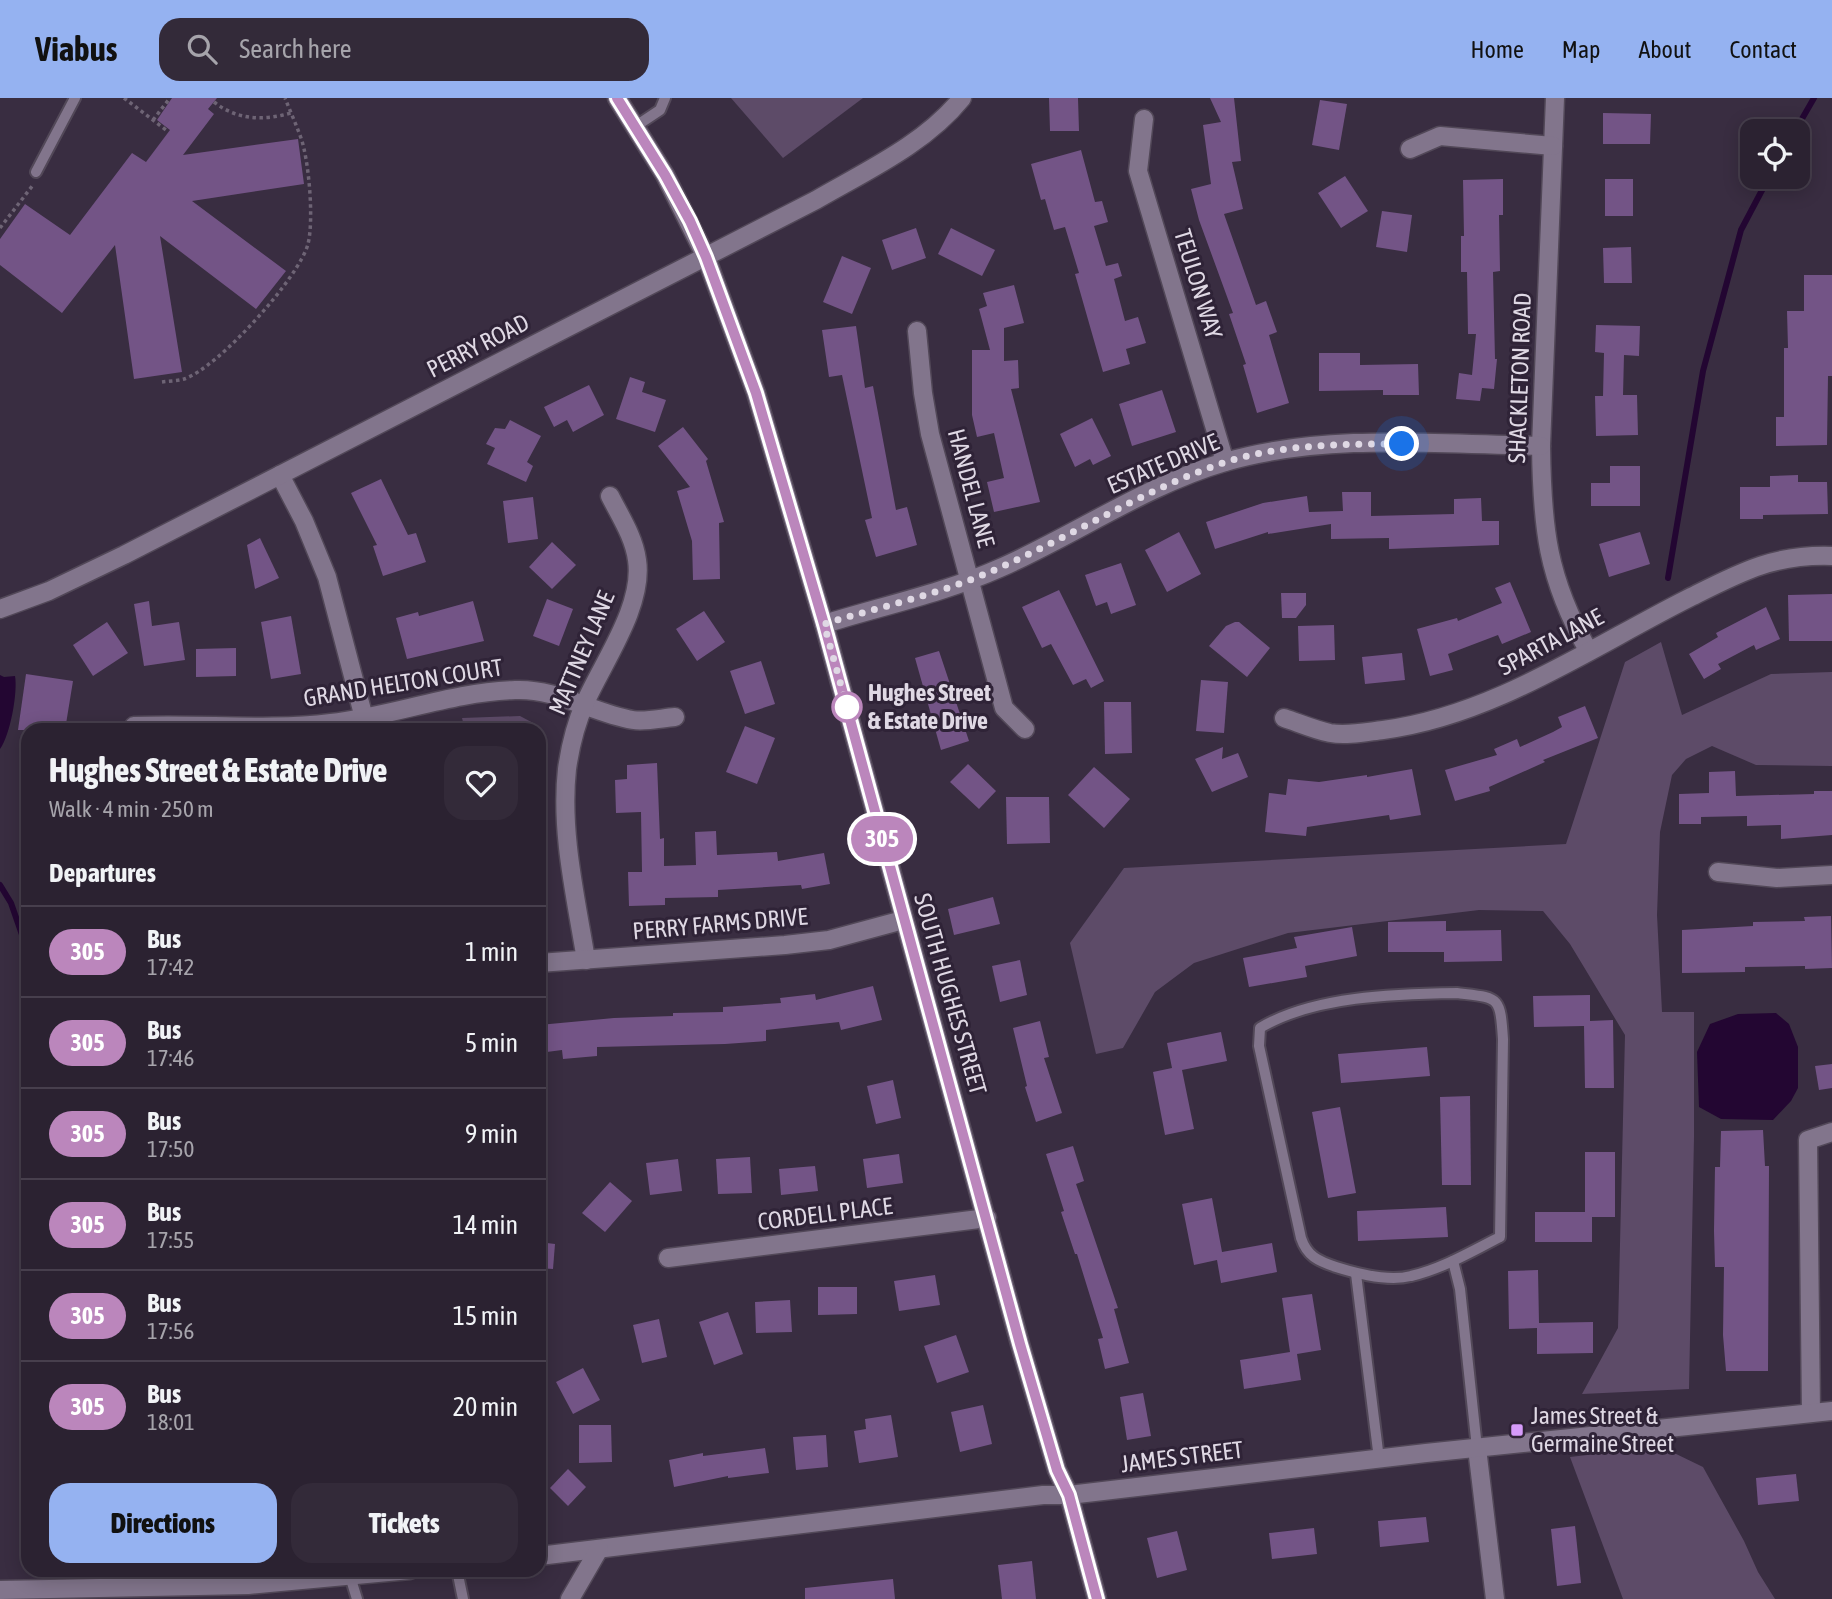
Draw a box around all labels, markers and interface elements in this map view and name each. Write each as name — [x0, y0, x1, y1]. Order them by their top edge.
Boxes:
search box — [159, 18, 649, 81]
text: Viabus — [35, 30, 117, 68]
icon: search — [183, 30, 221, 68]
text: Search here — [239, 34, 352, 64]
text: Home — [1470, 36, 1524, 63]
text: Map — [1562, 36, 1600, 63]
text: About — [1638, 36, 1691, 63]
text: Contact — [1729, 36, 1797, 63]
map controls — [1740, 119, 1810, 189]
button: locate — [1740, 119, 1810, 189]
street label: TEULON WAY — [1169, 226, 1228, 342]
street label: SHACKLETON ROAD — [1503, 292, 1536, 464]
street label: PERRY ROAD — [422, 308, 533, 383]
street label: HANDEL LANE — [943, 426, 1000, 550]
your location — [1384, 426, 1419, 461]
street label: ESTATE DRIVE — [1103, 428, 1223, 499]
street label: MATTNEY LANE — [543, 587, 620, 719]
street label: SPARTA LANE — [1494, 603, 1608, 680]
street label: GRAND HELTON COURT — [301, 653, 505, 712]
place label: Hughes Street & Estate Drive — [868, 679, 991, 734]
marker: Hughes Street & Estate Drive — [832, 692, 862, 722]
button: heart — [444, 746, 518, 820]
text: Hughes Street & Estate Drive — [49, 751, 387, 789]
text: Walk · 4 min · 250 m — [49, 796, 213, 822]
line badge: 305 — [842, 816, 922, 862]
text: 305 — [865, 825, 899, 852]
text: Departures — [49, 858, 156, 888]
street label: SOUTH HUGHES STREET — [909, 890, 992, 1098]
street label: PERRY FARMS DRIVE — [631, 902, 809, 945]
text: Bus — [147, 924, 181, 954]
text: 1 min — [465, 937, 518, 967]
text: 305 — [71, 938, 104, 965]
text: 17:42 — [147, 954, 194, 980]
text: Bus — [147, 1015, 181, 1045]
text: 5 min — [465, 1028, 518, 1058]
text: 305 — [71, 1029, 104, 1056]
text: 17:46 — [147, 1045, 194, 1071]
text: Bus — [147, 1106, 181, 1136]
text: 9 min — [465, 1119, 518, 1149]
text: 305 — [71, 1120, 104, 1147]
text: 17:50 — [147, 1136, 194, 1162]
street label: CORDELL PLACE — [756, 1192, 894, 1235]
text: Bus — [147, 1197, 181, 1227]
text: 14 min — [453, 1210, 518, 1240]
text: 305 — [71, 1211, 104, 1238]
text: 17:55 — [147, 1227, 194, 1253]
text: Bus — [147, 1288, 181, 1318]
text: 15 min — [453, 1301, 518, 1331]
text: 305 — [71, 1302, 104, 1329]
text: 17:56 — [147, 1318, 194, 1344]
text: Bus — [147, 1379, 181, 1409]
text: 20 min — [453, 1392, 518, 1422]
text: 305 — [71, 1393, 104, 1420]
place label: James Street & Germaine Street — [1531, 1402, 1674, 1457]
text: 18:01 — [147, 1409, 195, 1435]
marker: James Street & Germaine Street — [1509, 1422, 1525, 1438]
street label: JAMES STREET — [1119, 1436, 1245, 1477]
button: Directions — [49, 1483, 277, 1563]
button: Tickets — [291, 1483, 518, 1563]

